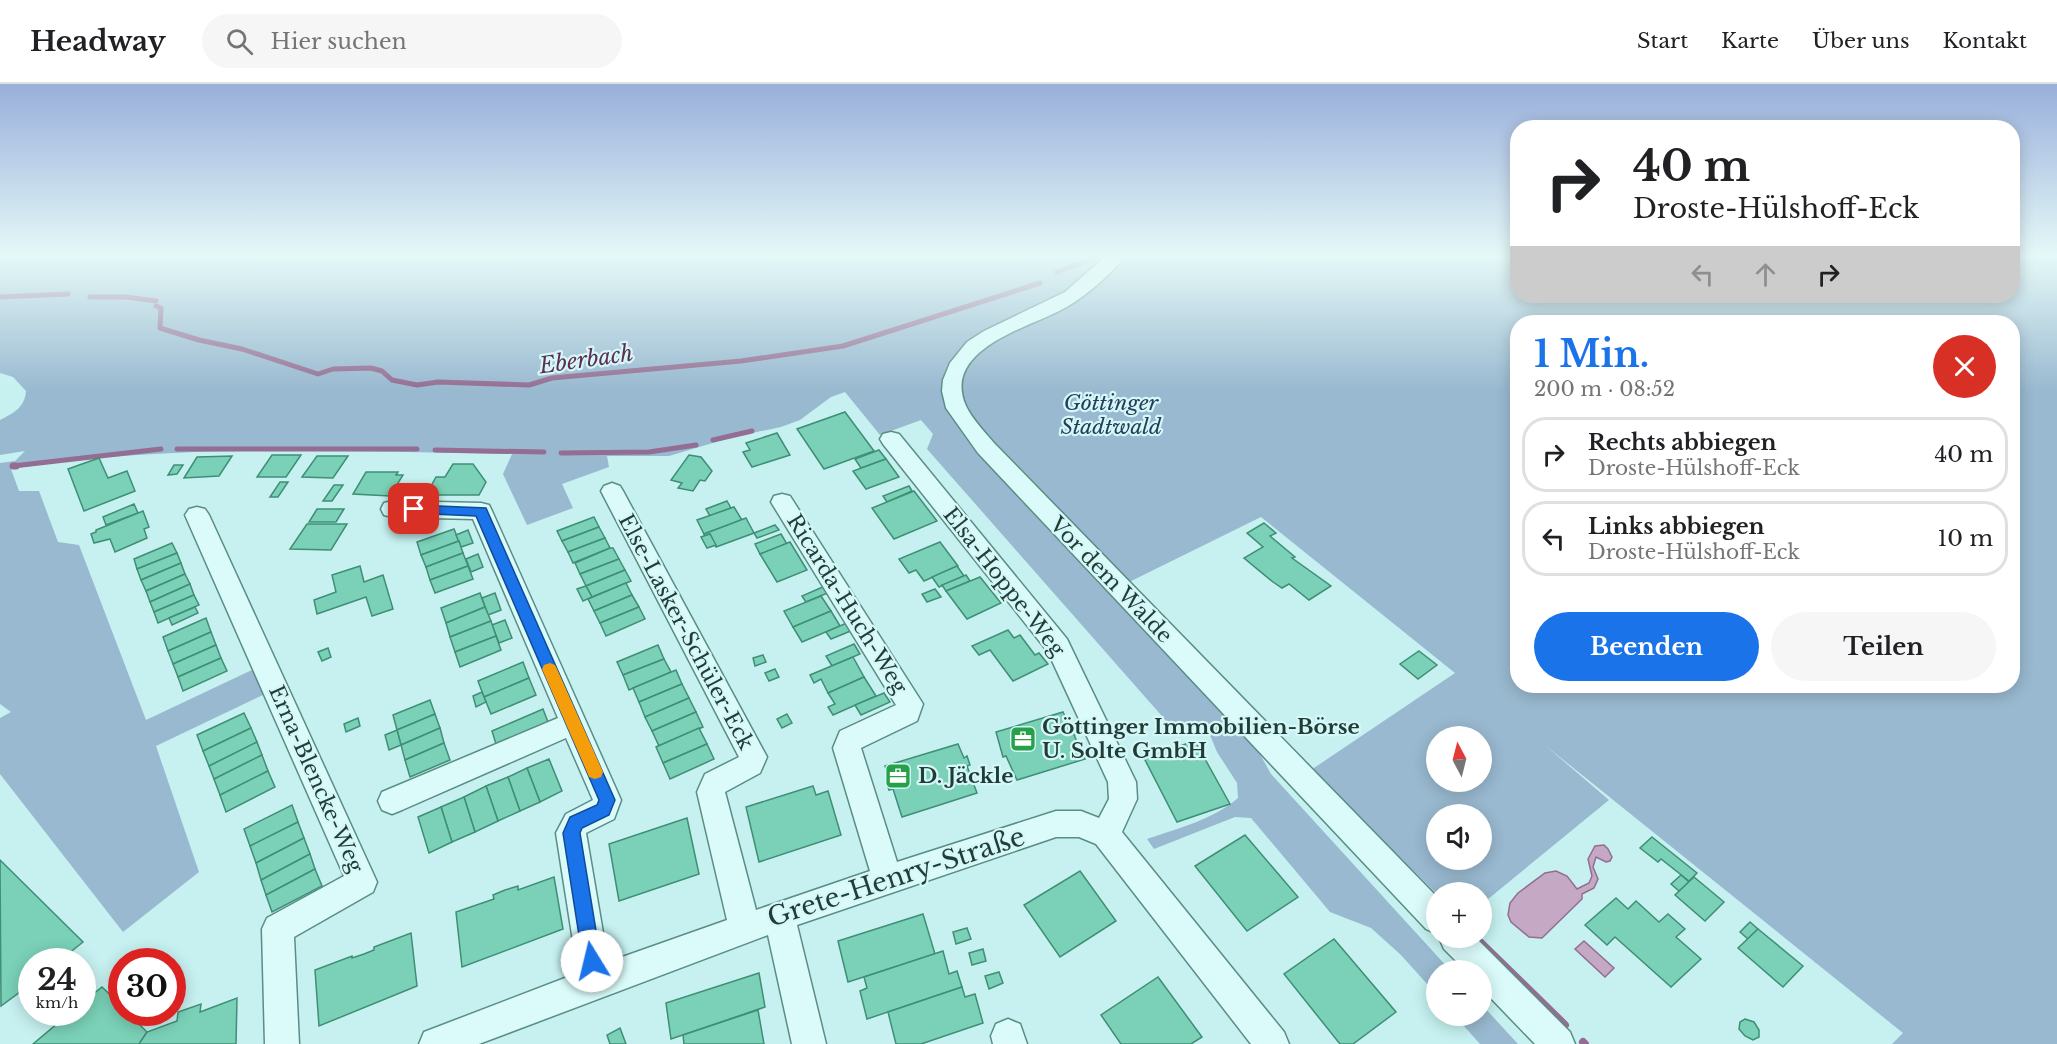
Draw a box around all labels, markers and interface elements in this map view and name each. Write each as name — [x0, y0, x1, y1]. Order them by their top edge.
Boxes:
search box — [202, 14, 622, 68]
text: Headway — [30, 24, 166, 59]
icon: search — [223, 25, 256, 58]
text: Hier suchen — [271, 28, 407, 55]
text: Start — [1637, 28, 1688, 54]
text: Karte — [1721, 28, 1779, 54]
text: Über uns — [1812, 28, 1910, 54]
text: Kontakt — [1943, 28, 2027, 54]
text: 40 m — [1633, 140, 1750, 192]
icon: right — [1534, 144, 1612, 222]
text: Droste-Hülshoff-Eck — [1633, 192, 1919, 225]
icon: left — [1686, 258, 1719, 291]
icon: ahead — [1749, 258, 1782, 291]
icon: right — [1812, 258, 1845, 291]
text: 1 Min. — [1534, 332, 1649, 377]
button: close — [1933, 335, 1996, 398]
water label: Eberbach — [536, 340, 635, 380]
text: 200 m · 08:52 — [1534, 377, 1675, 401]
park label: Göttinger Stadtwald — [1061, 390, 1162, 440]
text: Rechts abbiegen — [1588, 429, 1777, 456]
icon: right — [1537, 438, 1570, 471]
text: 40 m — [1935, 441, 1993, 468]
text: Droste-Hülshoff-Eck — [1588, 456, 1800, 480]
pin — [388, 483, 439, 534]
icon: arrive — [397, 492, 430, 525]
street label: Elsa-Hoppe-Weg — [938, 502, 1071, 662]
street label: Ricarda-Huch-Weg — [781, 509, 913, 699]
street label: Else-Lasker-Schüler-Eck — [613, 510, 759, 754]
street label: Vor dem Walde — [1044, 511, 1178, 649]
text: Links abbiegen — [1588, 513, 1765, 540]
icon: left — [1537, 522, 1570, 555]
text: 10 m — [1938, 525, 1993, 552]
text: Droste-Hülshoff-Eck — [1588, 540, 1800, 564]
button: Beenden — [1534, 612, 1759, 681]
button: Teilen — [1771, 612, 1996, 681]
street label: Erna-Blencke-Weg — [263, 681, 369, 877]
place label: Göttinger Immobilien-Börse U. Solte GmbH — [1042, 714, 1360, 764]
office icon: Göttinger Immobilien-Börse U. Solte GmbH — [1008, 724, 1038, 754]
north arrow — [1426, 726, 1492, 792]
map controls — [1426, 726, 1492, 1026]
office icon: D. Jäckle — [883, 761, 913, 791]
place label: D. Jäckle — [918, 763, 1013, 789]
button: sound — [1426, 804, 1492, 870]
street label: Grete-Henry-Straße — [763, 820, 1029, 934]
button: + — [1426, 882, 1492, 948]
position arrow — [560, 929, 624, 993]
speed limit sign: 30 — [108, 948, 186, 1026]
button: − — [1426, 960, 1492, 1026]
text: 24 — [37, 961, 77, 998]
text: km/h — [36, 993, 78, 1012]

